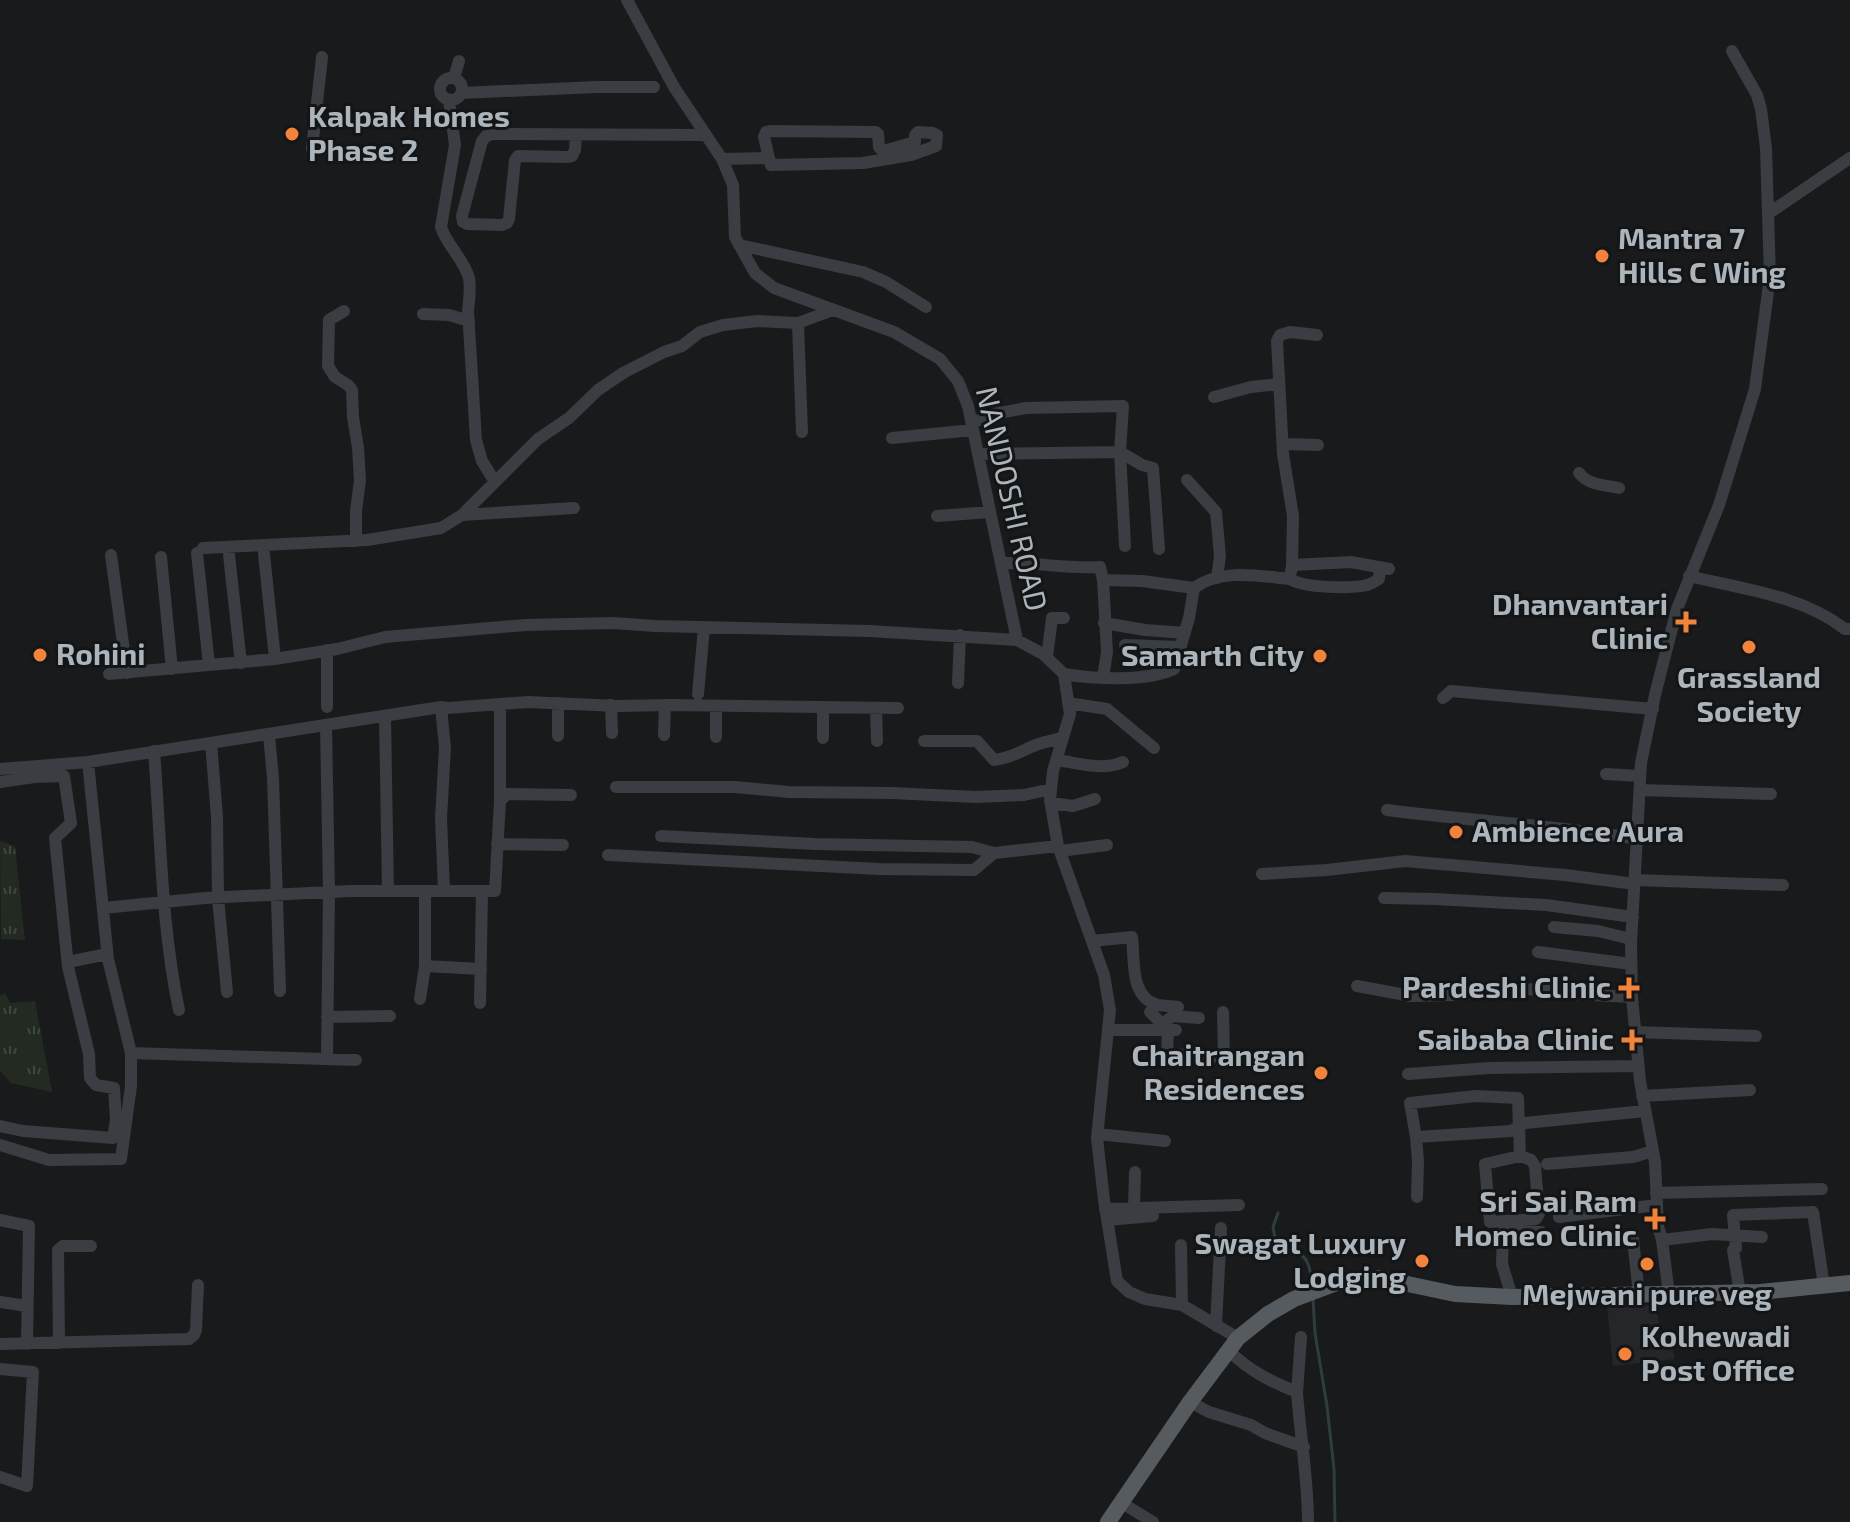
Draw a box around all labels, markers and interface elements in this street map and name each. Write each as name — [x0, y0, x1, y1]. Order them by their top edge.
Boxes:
place label: Kalpak Homes Phase 2 — [308, 97, 510, 167]
marker: Kalpak Homes Phase 2 — [283, 125, 301, 143]
place label: Mantra 7 Hills C Wing — [1618, 219, 1787, 289]
marker: Mantra 7 Hills C Wing — [1593, 247, 1611, 265]
street label: NANDOSHI ROAD — [970, 383, 1056, 614]
place label: Dhanvantari Clinic — [1492, 585, 1668, 655]
marker: Dhanvantari Clinic — [1675, 611, 1697, 633]
place label: Rohini — [56, 635, 146, 671]
place label: Samarth City — [1121, 636, 1304, 673]
marker: Grassland Society — [1740, 638, 1758, 656]
marker: Rohini — [31, 646, 49, 664]
marker: Samarth City — [1311, 647, 1329, 665]
place label: Grassland Society — [1677, 658, 1821, 729]
place label: Ambience Aura — [1472, 812, 1684, 848]
marker: Ambience Aura — [1447, 823, 1465, 841]
place label: Pardeshi Clinic — [1402, 968, 1611, 1004]
marker: Pardeshi Clinic — [1618, 977, 1640, 999]
place label: Saibaba Clinic — [1417, 1020, 1614, 1056]
marker: Saibaba Clinic — [1621, 1029, 1643, 1051]
place label: Chaitrangan Residences — [1131, 1036, 1305, 1106]
marker: Chaitrangan Residences — [1312, 1064, 1330, 1082]
place label: Sri Sai Ram Homeo Clinic — [1454, 1182, 1637, 1252]
marker: Sri Sai Ram Homeo Clinic — [1644, 1208, 1666, 1230]
place label: Swagat Luxury Lodging — [1194, 1224, 1407, 1294]
marker: Swagat Luxury Lodging — [1413, 1252, 1431, 1270]
marker: Mejwani pure veg — [1638, 1255, 1656, 1273]
place label: Mejwani pure veg — [1522, 1275, 1773, 1311]
place label: Kolhewadi Post Office — [1641, 1317, 1795, 1387]
marker: Kolhewadi Post Office — [1616, 1345, 1634, 1363]

